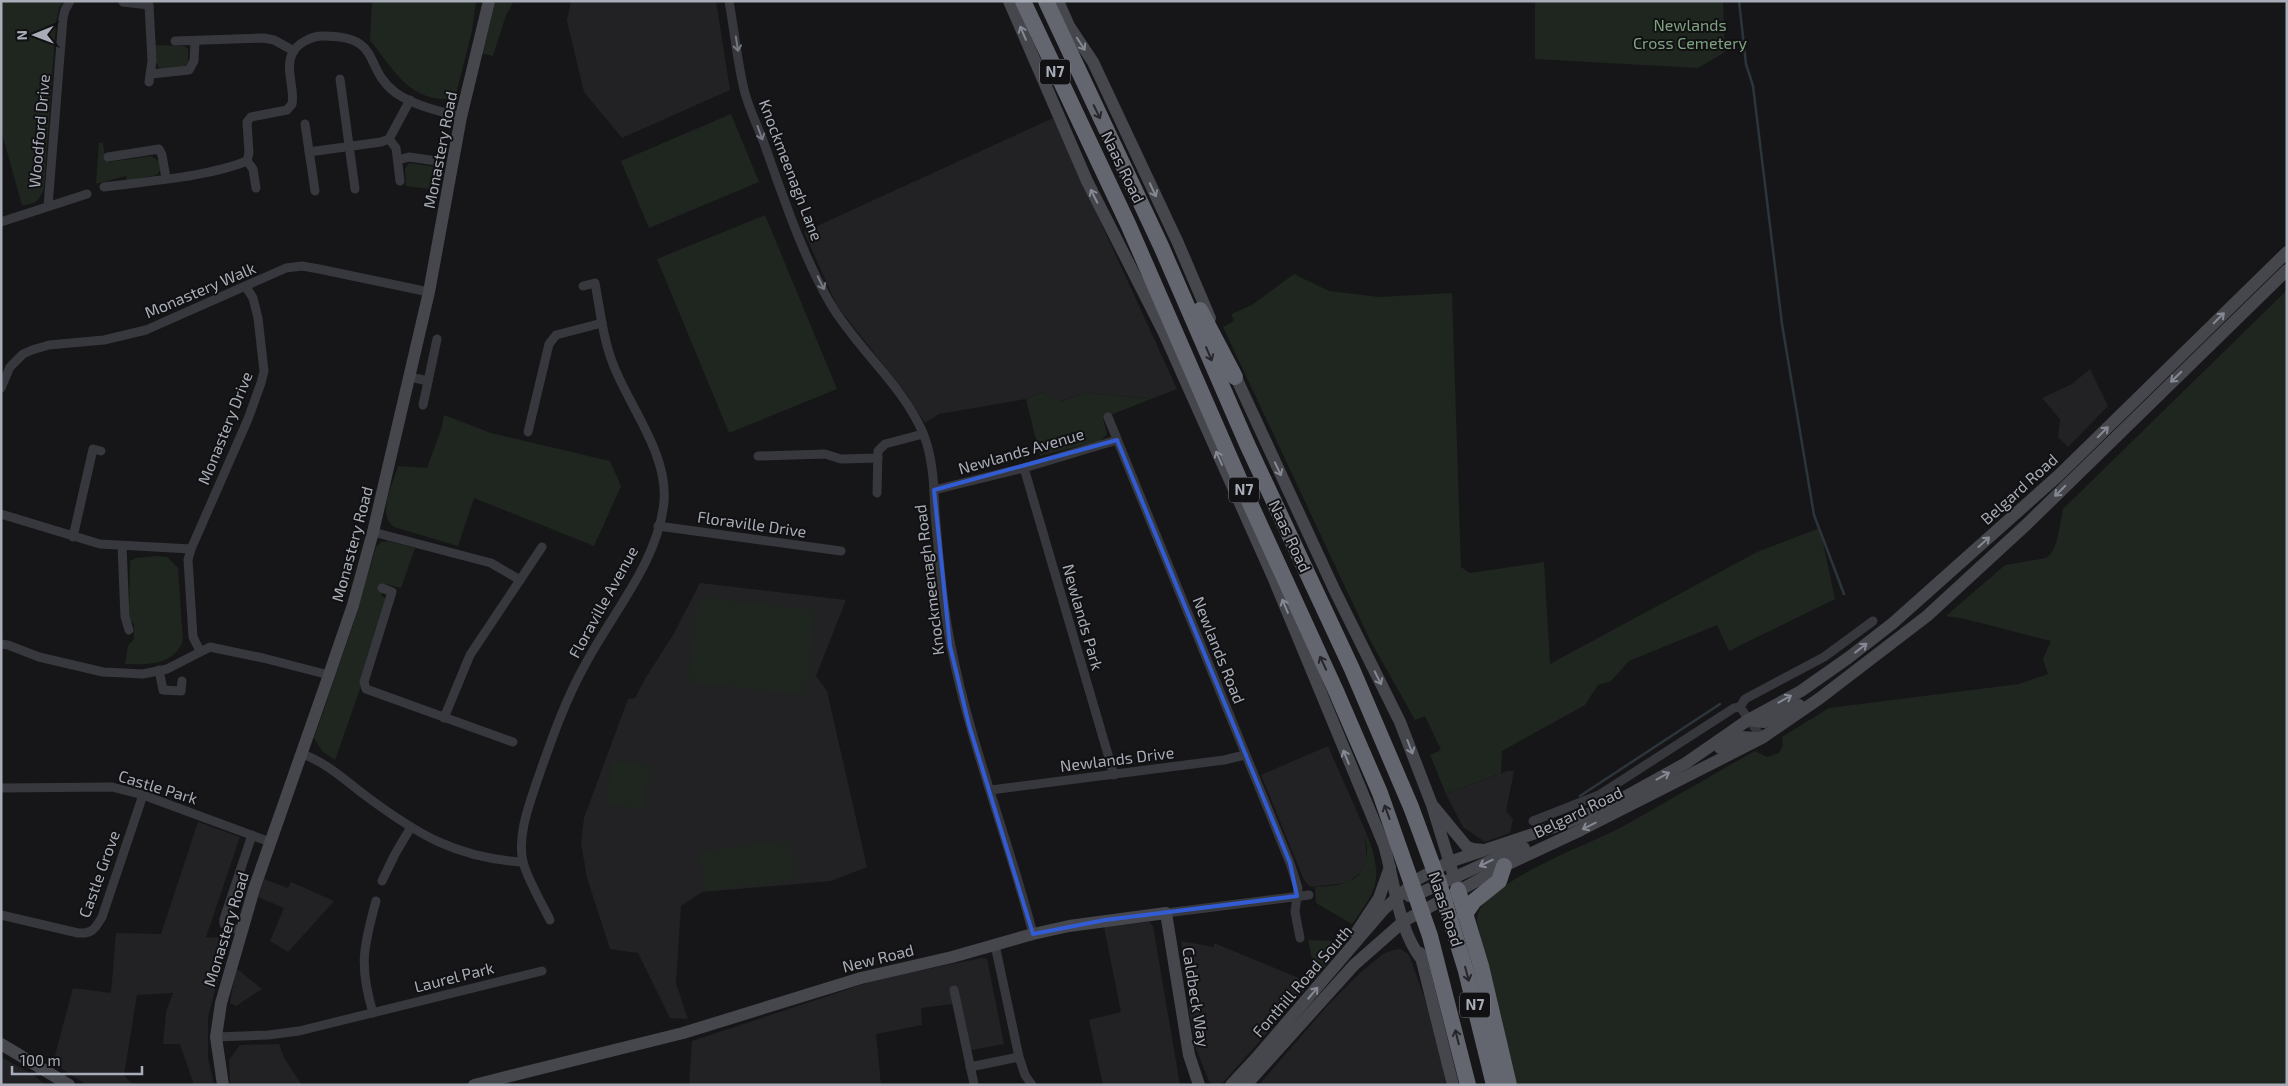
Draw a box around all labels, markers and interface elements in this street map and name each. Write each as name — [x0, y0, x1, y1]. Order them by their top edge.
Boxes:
north arrow — [10, 10, 60, 60]
park label: Newlands Cross Cemetery — [1633, 15, 1748, 52]
one-way arrow — [1018, 26, 1027, 41]
text: N — [13, 30, 30, 40]
one-way arrow — [732, 36, 742, 52]
one-way arrow — [1076, 37, 1086, 51]
road number: N7 — [1040, 60, 1070, 84]
street label: Woodford Drive — [24, 73, 53, 189]
street label: Monastery Road — [419, 90, 460, 210]
street label: Knockmeenagh Lane — [756, 96, 827, 243]
one-way arrow — [1093, 104, 1103, 119]
one-way arrow — [756, 124, 765, 140]
street label: Naas Road — [1098, 128, 1149, 206]
one-way arrow — [1148, 182, 1158, 197]
one-way arrow — [1089, 189, 1098, 204]
street label: Monastery Walk — [142, 258, 258, 321]
one-way arrow — [817, 275, 826, 290]
one-way arrow — [2212, 312, 2225, 324]
one-way arrow — [1204, 346, 1214, 361]
street label: Monastery Drive — [193, 369, 256, 487]
one-way arrow — [2170, 371, 2183, 383]
street label: Newlands Avenue — [956, 423, 1086, 478]
one-way arrow — [2097, 426, 2109, 438]
street label: Belgard Road — [1976, 449, 2061, 528]
one-way arrow — [1213, 451, 1223, 466]
one-way arrow — [1274, 461, 1284, 476]
road number: N7 — [1229, 478, 1259, 502]
street label: Monastery Road — [327, 484, 376, 604]
one-way arrow — [2054, 485, 2066, 497]
street label: Naas Road — [1265, 497, 1315, 575]
street label: Knockmeenagh Road — [910, 504, 947, 657]
street label: Floraville Drive — [696, 506, 808, 541]
one-way arrow — [1977, 536, 1990, 548]
street label: Floraville Avenue — [564, 542, 641, 661]
street label: Newlands Park — [1059, 562, 1108, 672]
street label: Newlands Road — [1189, 594, 1250, 706]
one-way arrow — [1280, 599, 1289, 614]
one-way arrow — [1854, 643, 1867, 654]
one-way arrow — [1318, 656, 1327, 671]
one-way arrow — [1373, 671, 1383, 686]
one-way arrow — [1778, 694, 1793, 704]
one-way arrow — [1406, 739, 1415, 755]
street label: Newlands Drive — [1059, 742, 1175, 775]
one-way arrow — [1341, 749, 1350, 765]
street label: Castle Park — [116, 765, 200, 808]
one-way arrow — [1655, 771, 1670, 781]
street label: Belgard Road — [1530, 782, 1625, 841]
one-way arrow — [1382, 805, 1391, 820]
one-way arrow — [1582, 821, 1597, 831]
street label: Castle Grove — [74, 828, 123, 920]
one-way arrow — [1479, 859, 1494, 868]
street label: Monastery Road — [199, 869, 252, 989]
street label: Naas Road — [1425, 869, 1467, 949]
street label: Fonthill Road South — [1248, 921, 1355, 1040]
street label: New Road — [840, 939, 916, 976]
street label: Caldbeck Way — [1179, 946, 1214, 1049]
street label: Laurel Park — [412, 957, 496, 996]
one-way arrow — [1462, 965, 1472, 981]
one-way arrow — [1307, 987, 1318, 1000]
road number: N7 — [1460, 992, 1490, 1018]
one-way arrow — [1452, 1030, 1461, 1046]
scale bar — [12, 1044, 142, 1076]
text: 100 m — [20, 1051, 61, 1069]

